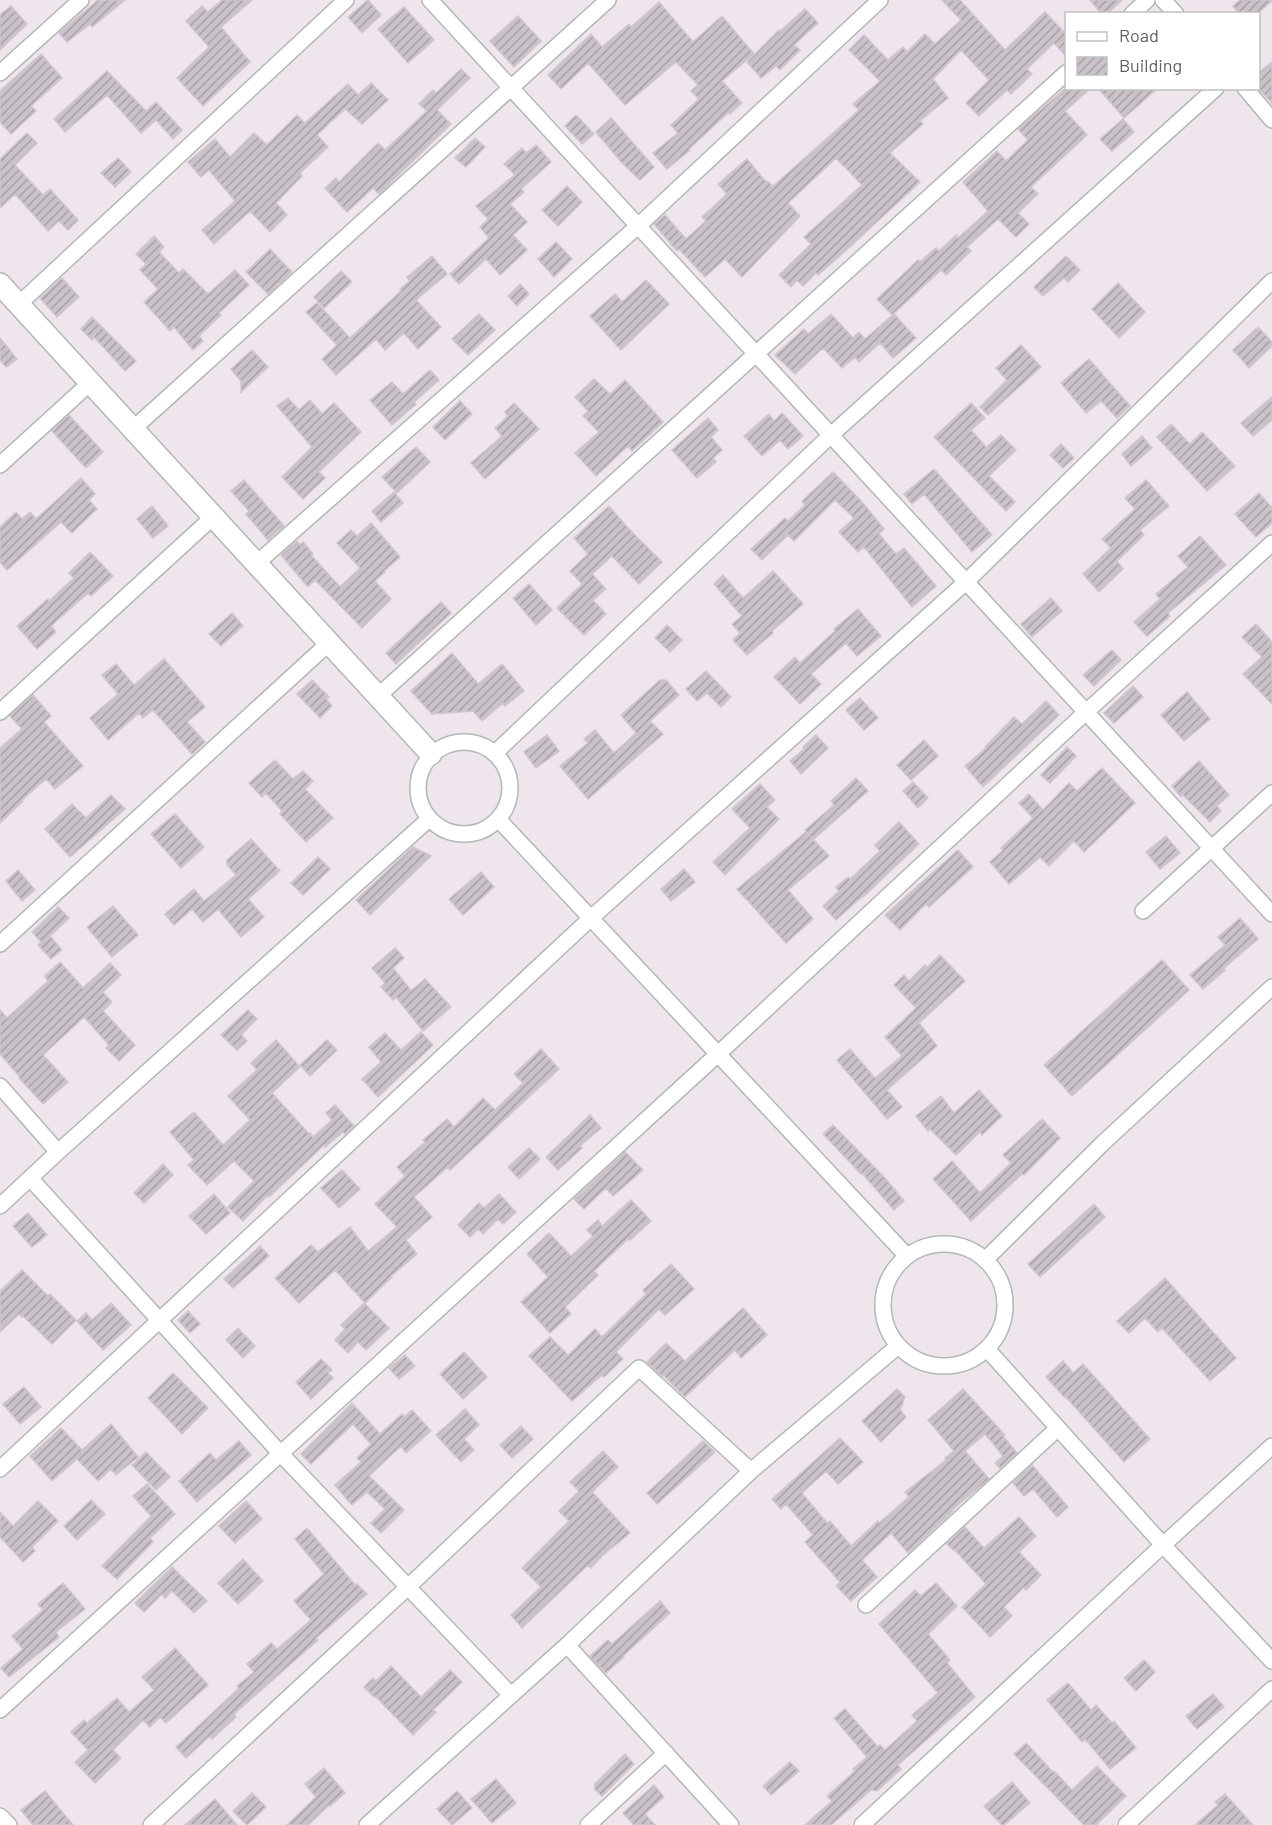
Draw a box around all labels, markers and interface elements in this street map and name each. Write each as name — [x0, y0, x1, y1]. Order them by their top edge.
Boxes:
legend — [1065, 12, 1260, 90]
text: Road — [1119, 24, 1159, 46]
text: Building — [1119, 54, 1182, 76]

